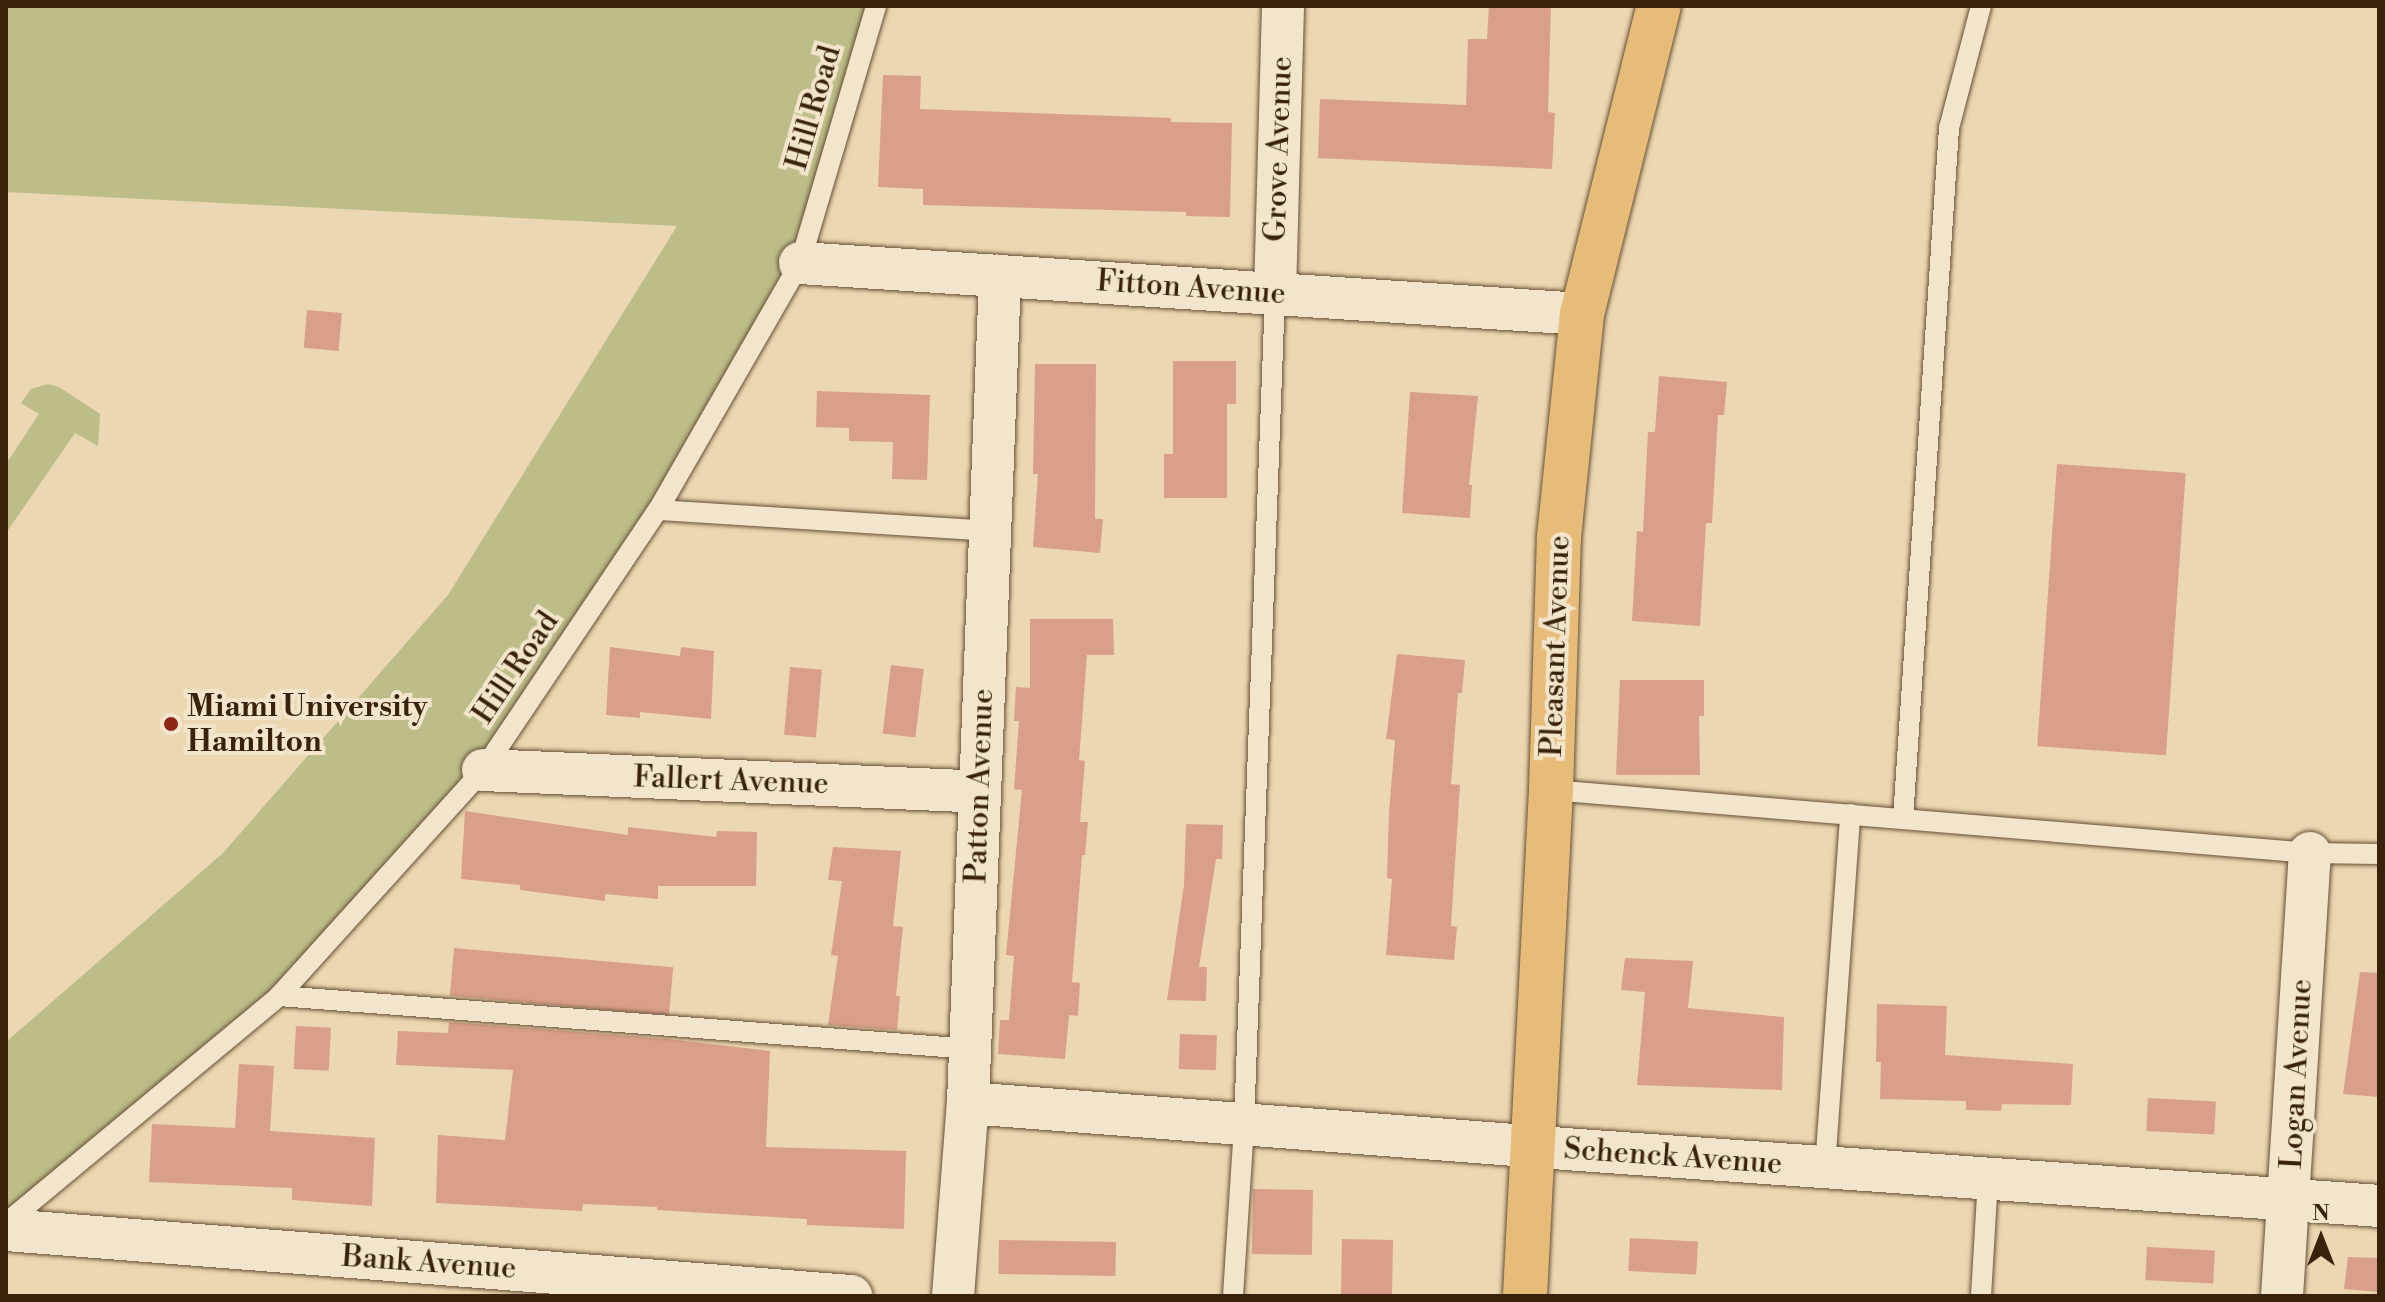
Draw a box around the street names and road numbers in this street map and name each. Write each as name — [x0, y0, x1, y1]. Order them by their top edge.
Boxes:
street label: Hill Road — [779, 42, 849, 174]
street label: Grove Avenue — [1258, 56, 1300, 242]
street label: Fitton Avenue — [1095, 263, 1287, 313]
street label: Pleasant Avenue — [1534, 535, 1578, 757]
street label: Hill Road — [465, 605, 567, 731]
street label: Patton Avenue — [959, 688, 1001, 884]
street label: Fallert Avenue — [633, 760, 829, 802]
street label: Logan Avenue — [2274, 978, 2320, 1170]
street label: Schenck Avenue — [1563, 1131, 1783, 1183]
street label: Bank Avenue — [341, 1239, 517, 1287]

